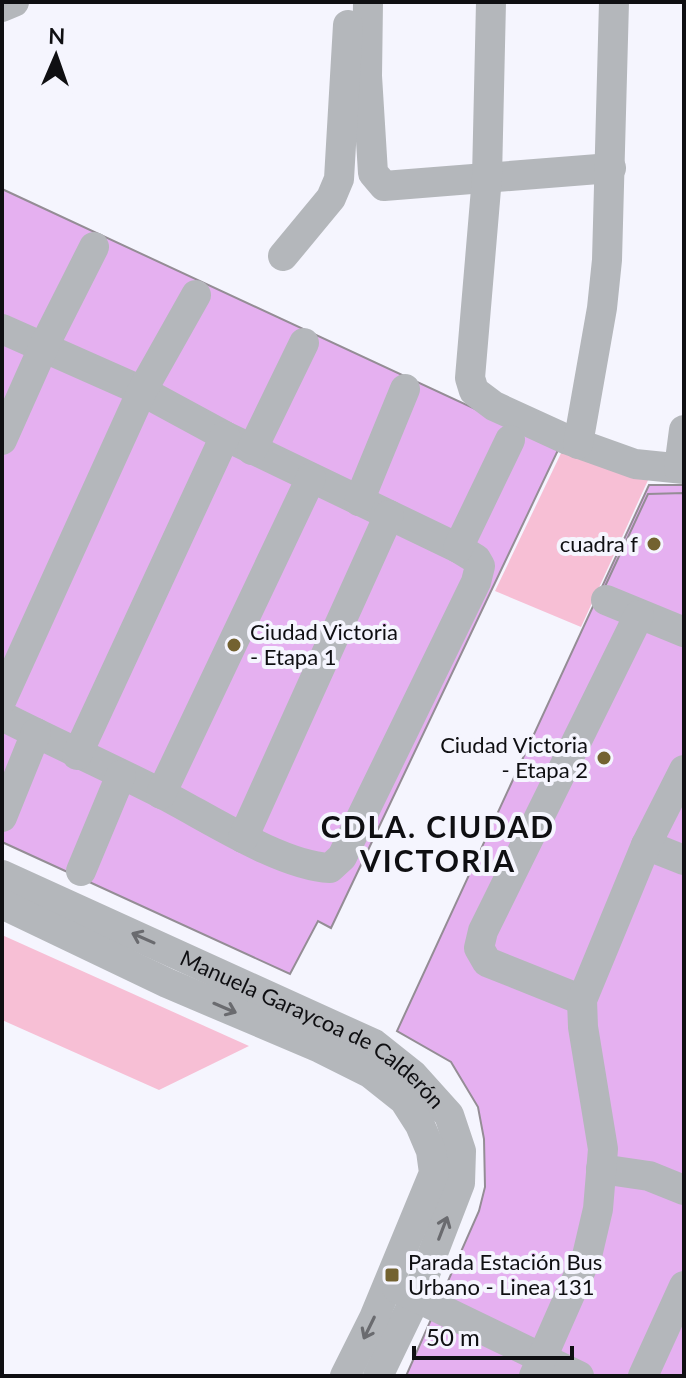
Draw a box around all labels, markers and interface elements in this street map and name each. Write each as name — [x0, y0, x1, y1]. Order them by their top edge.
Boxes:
north arrow — [16, 16, 96, 96]
text: N — [48, 22, 66, 49]
place label: cuadra f — [560, 530, 638, 557]
marker: cuadra f — [645, 535, 663, 553]
place label: Ciudad Victoria - Etapa 1 — [250, 618, 398, 670]
marker: Ciudad Victoria - Etapa 1 — [225, 636, 243, 654]
place label: Ciudad Victoria - Etapa 2 — [440, 731, 588, 783]
marker: Ciudad Victoria - Etapa 2 — [595, 749, 613, 767]
district label: CDLA. CIUDAD VICTORIA — [321, 808, 555, 878]
one-way arrow — [131, 930, 156, 945]
street label: Manuela Garaycoa de Calderón — [176, 944, 450, 1114]
one-way arrow — [212, 1001, 237, 1016]
one-way arrow — [437, 1216, 451, 1241]
place label: Parada Estación Bus Urbano - Linea 131 — [408, 1248, 602, 1300]
marker: Parada Estación Bus Urbano - Linea 131 — [383, 1266, 401, 1284]
scale bar — [414, 1310, 572, 1360]
one-way arrow — [361, 1315, 377, 1339]
text: 50 m — [426, 1322, 480, 1351]

